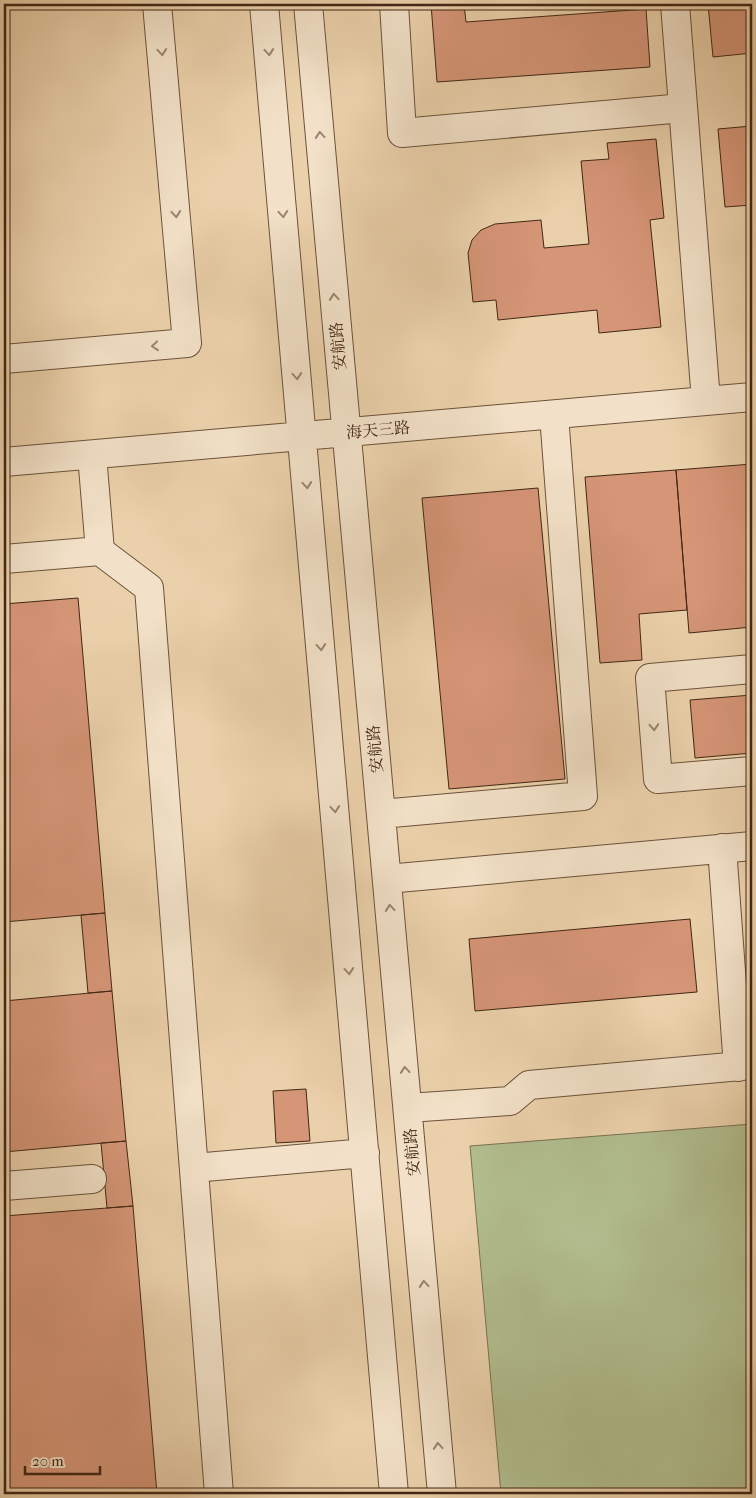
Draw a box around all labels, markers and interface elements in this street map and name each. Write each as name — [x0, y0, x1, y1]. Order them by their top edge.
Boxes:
one-way arrow — [156, 49, 167, 57]
one-way arrow — [263, 49, 274, 57]
one-way arrow — [315, 130, 326, 138]
one-way arrow — [170, 210, 181, 218]
one-way arrow — [277, 210, 288, 218]
one-way arrow — [329, 292, 340, 300]
street label: 安航路 — [326, 321, 350, 371]
one-way arrow — [150, 340, 158, 351]
one-way arrow — [292, 372, 303, 380]
street label: 海天三路 — [345, 418, 411, 442]
one-way arrow — [301, 481, 312, 489]
one-way arrow — [315, 643, 326, 651]
one-way arrow — [648, 723, 659, 731]
street label: 安航路 — [363, 724, 387, 774]
one-way arrow — [329, 805, 340, 813]
one-way arrow — [385, 904, 396, 912]
one-way arrow — [343, 967, 354, 975]
one-way arrow — [400, 1065, 411, 1073]
street label: 安航路 — [400, 1127, 424, 1177]
one-way arrow — [419, 1280, 430, 1288]
one-way arrow — [433, 1441, 444, 1449]
scale bar — [25, 1443, 100, 1475]
text: 20 m — [32, 1452, 64, 1470]

